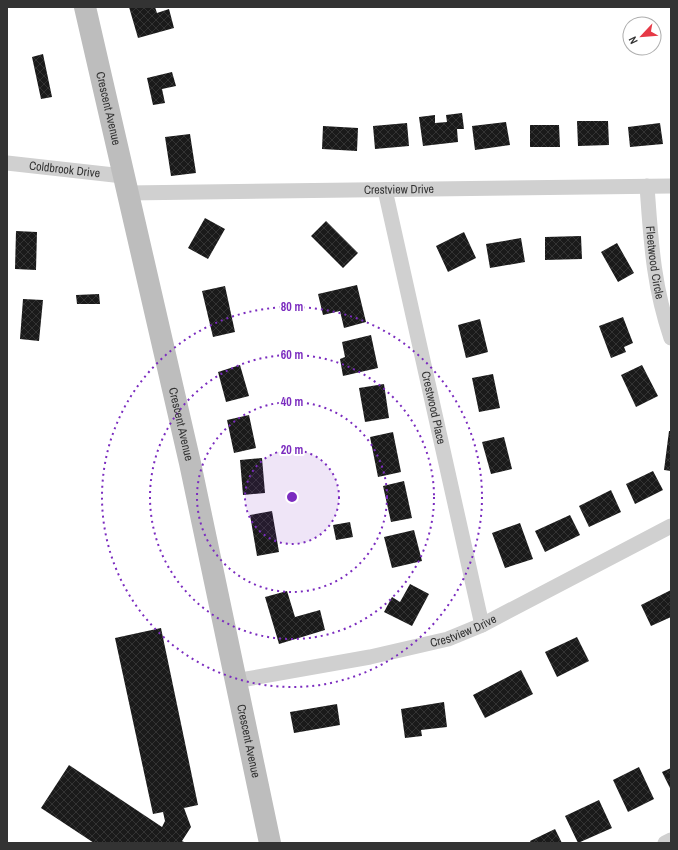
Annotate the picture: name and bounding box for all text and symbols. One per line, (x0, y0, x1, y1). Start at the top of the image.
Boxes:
north arrow (622, 16, 662, 56)
text: N (625, 34, 641, 46)
street label: Crescent Avenue (92, 70, 125, 147)
street label: Coldbrook Drive (28, 158, 101, 181)
street label: Crestview Drive (364, 181, 434, 198)
street label: Fleetwood Circle (642, 225, 668, 301)
text: 80 m (281, 299, 303, 315)
text: 60 m (281, 347, 303, 363)
street label: Crestwood Place (418, 370, 449, 446)
street label: Crescent Avenue (165, 386, 197, 462)
text: 40 m (281, 394, 303, 410)
text: 20 m (281, 442, 303, 458)
centre of rings (285, 490, 299, 504)
street label: Crestview Drive (428, 611, 499, 651)
street label: Crescent Avenue (233, 703, 264, 779)

